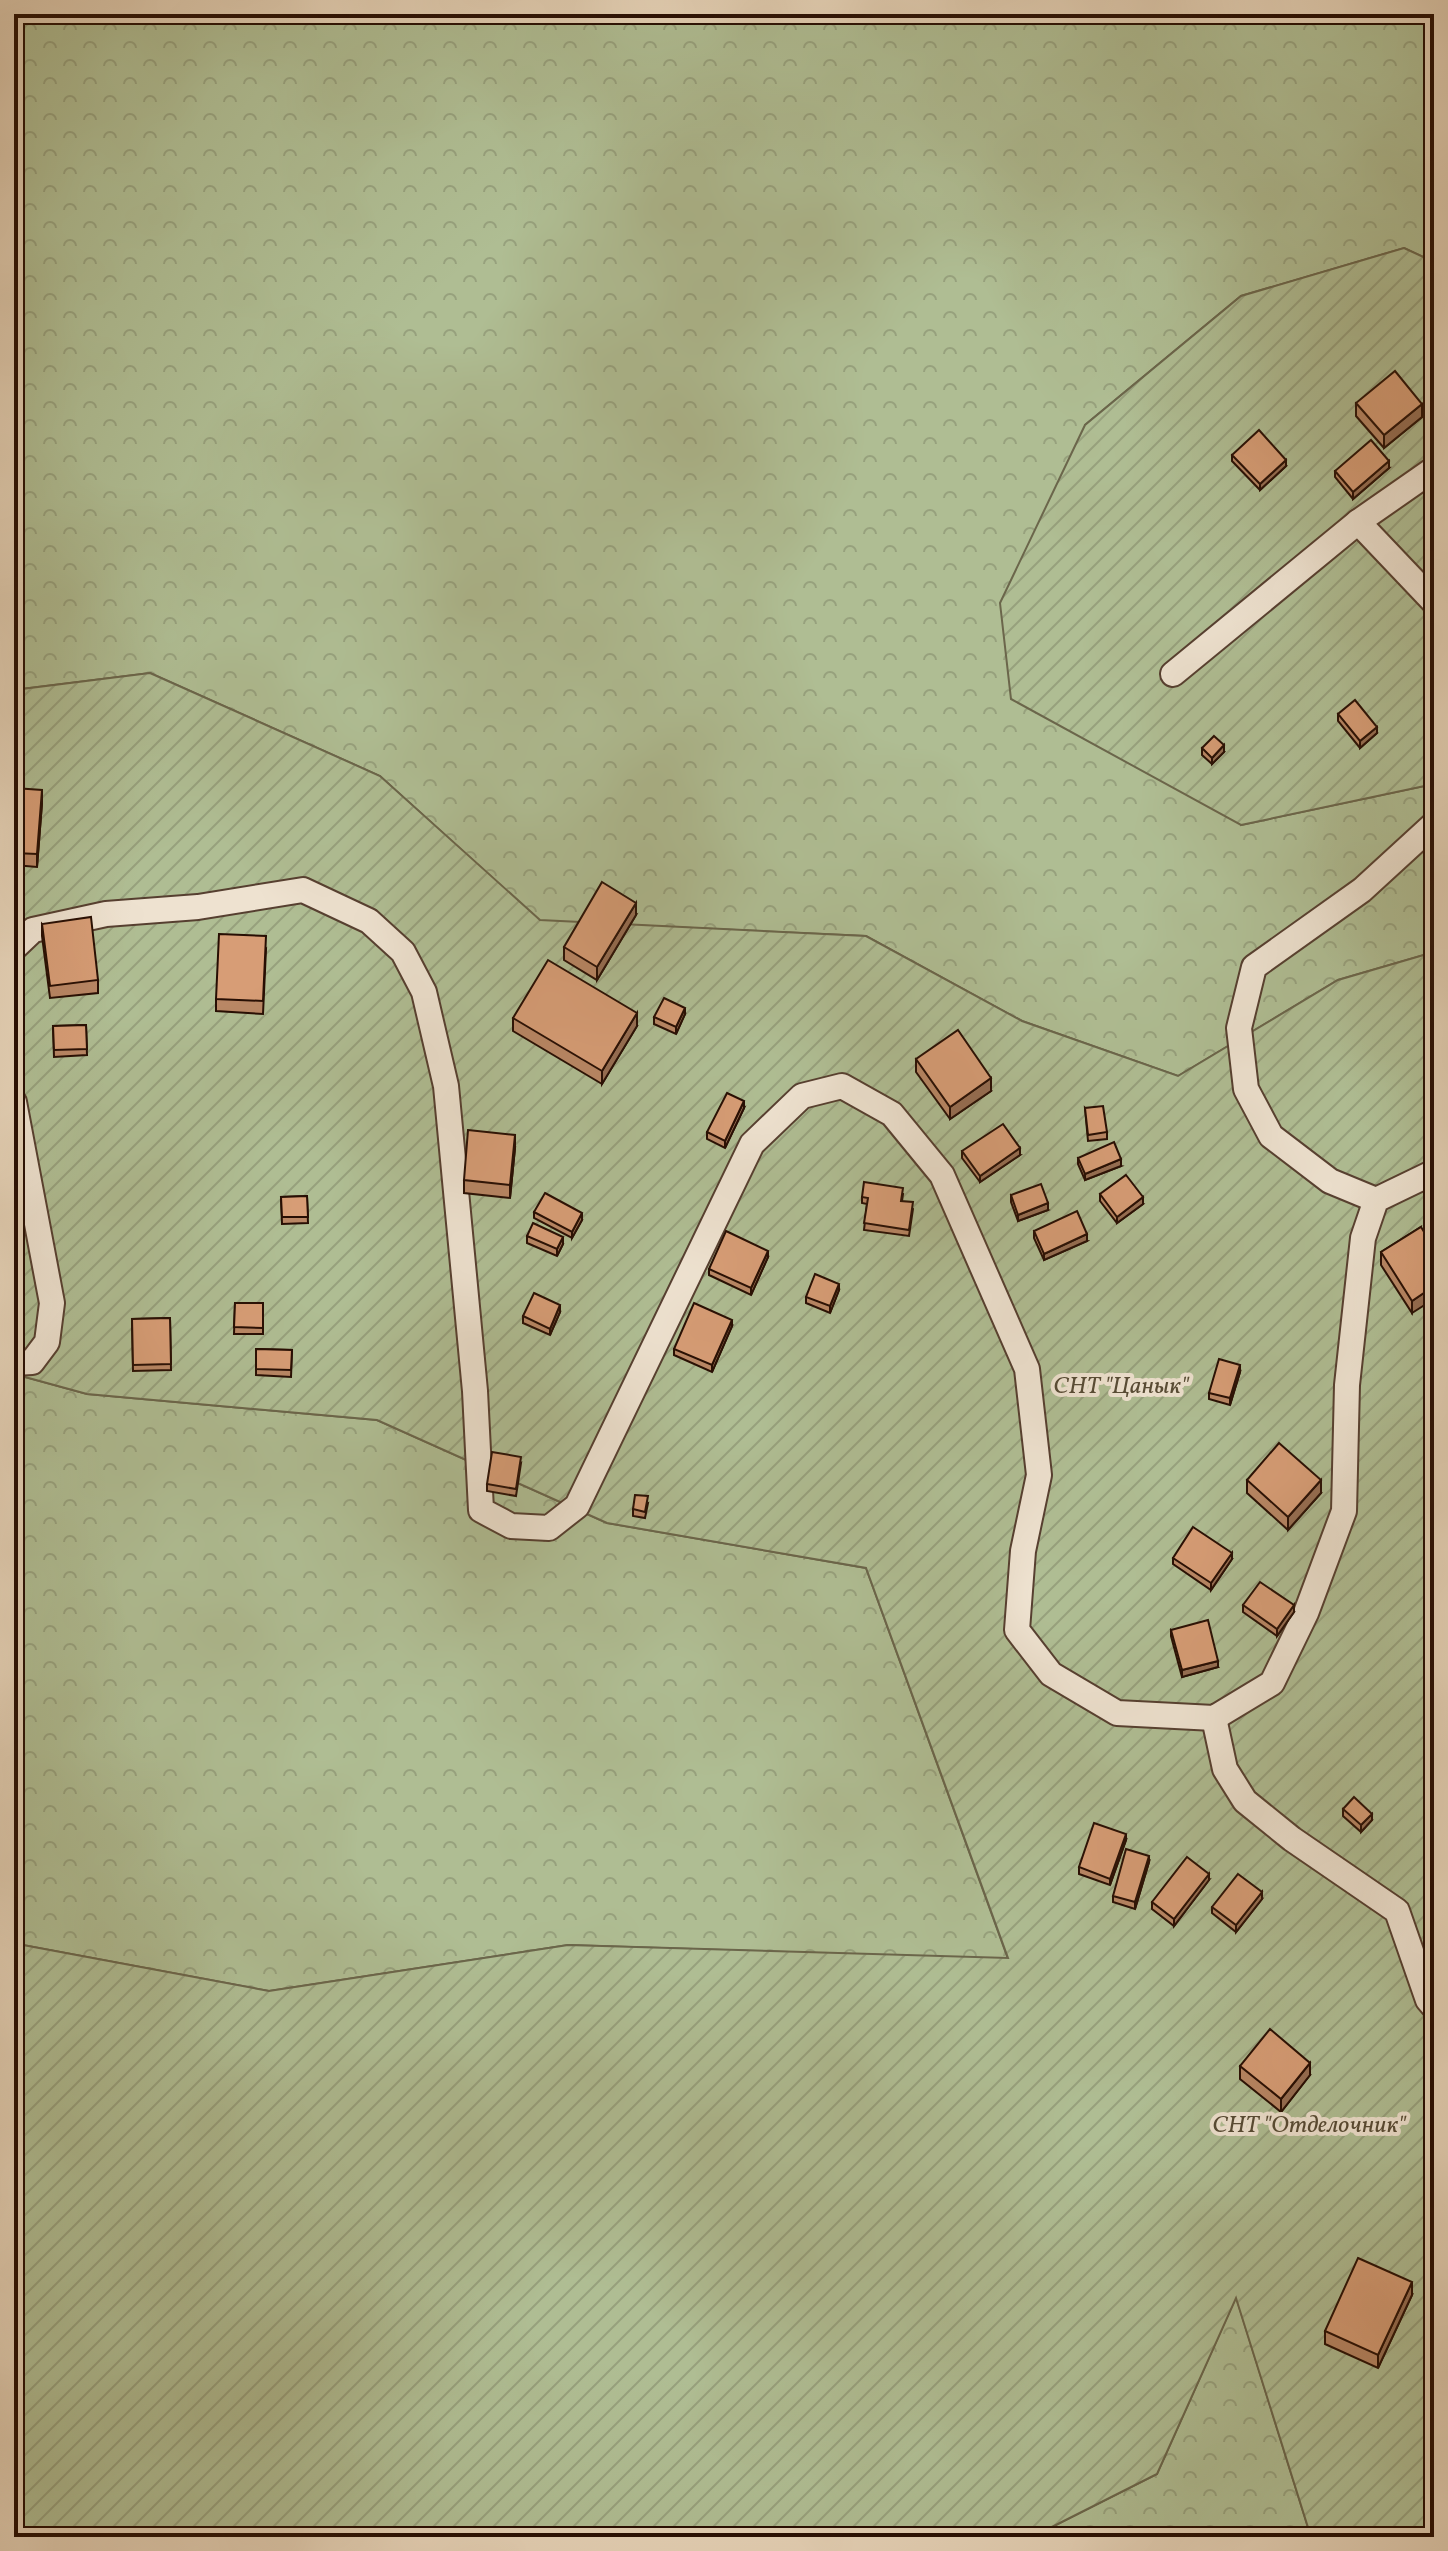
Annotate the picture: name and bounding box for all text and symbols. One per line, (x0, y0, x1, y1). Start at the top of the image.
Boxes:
park label: СНТ "Цанык" (1053, 1370, 1190, 1404)
park label: СНТ "Отделочник" (1212, 2109, 1407, 2143)

